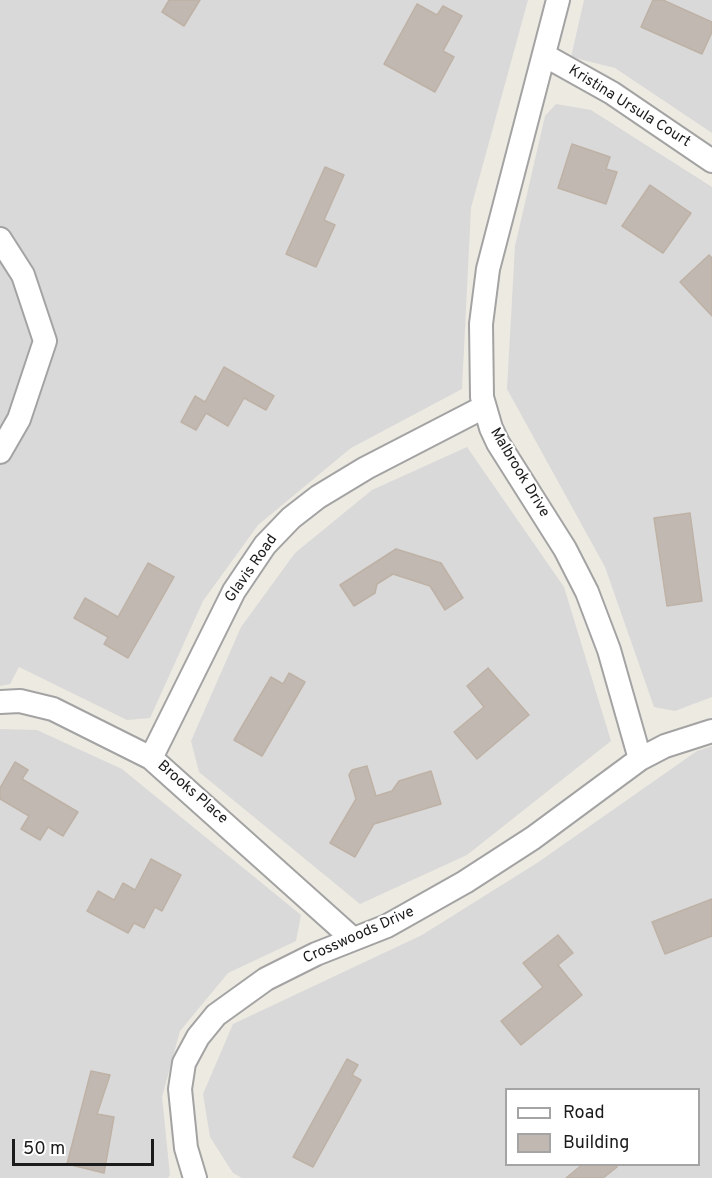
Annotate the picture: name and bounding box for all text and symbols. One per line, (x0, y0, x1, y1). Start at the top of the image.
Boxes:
street label: Kristina Ursula Court (565, 62, 693, 152)
street label: Malbrook Drive (485, 425, 553, 521)
street label: Glavis Road (222, 532, 282, 606)
street label: Brooks Place (153, 757, 231, 829)
street label: Crosswoods Drive (301, 903, 417, 969)
legend (505, 1088, 700, 1166)
text: Road (563, 1102, 605, 1125)
scale bar (15, 1127, 158, 1165)
text: Building (563, 1132, 629, 1155)
text: 50 m (23, 1138, 65, 1161)

